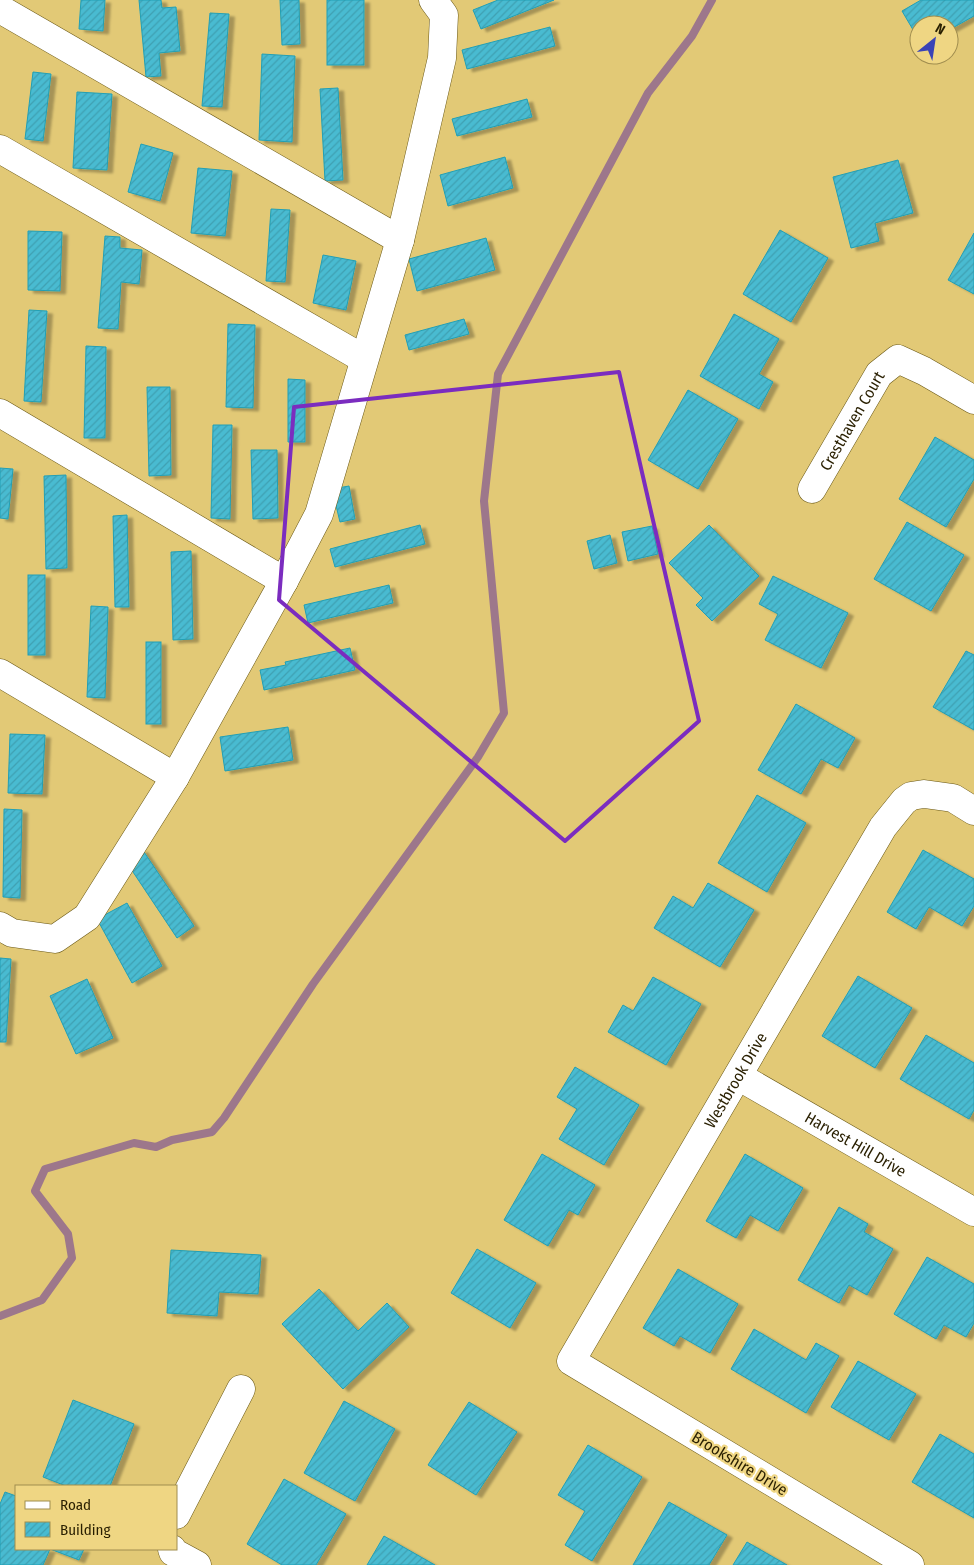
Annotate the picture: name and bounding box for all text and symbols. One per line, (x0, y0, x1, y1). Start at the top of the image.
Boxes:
north arrow (909, 15, 959, 65)
text: N (932, 20, 948, 39)
street label: Cresthaven Court (816, 367, 889, 474)
street label: Westbrook Drive (700, 1029, 771, 1132)
street label: Harvest Hill Drive (802, 1108, 910, 1181)
street label: Brookshire Drive (689, 1427, 791, 1499)
legend (15, 1485, 178, 1550)
text: Road (60, 1496, 91, 1514)
text: Building (60, 1521, 111, 1539)

